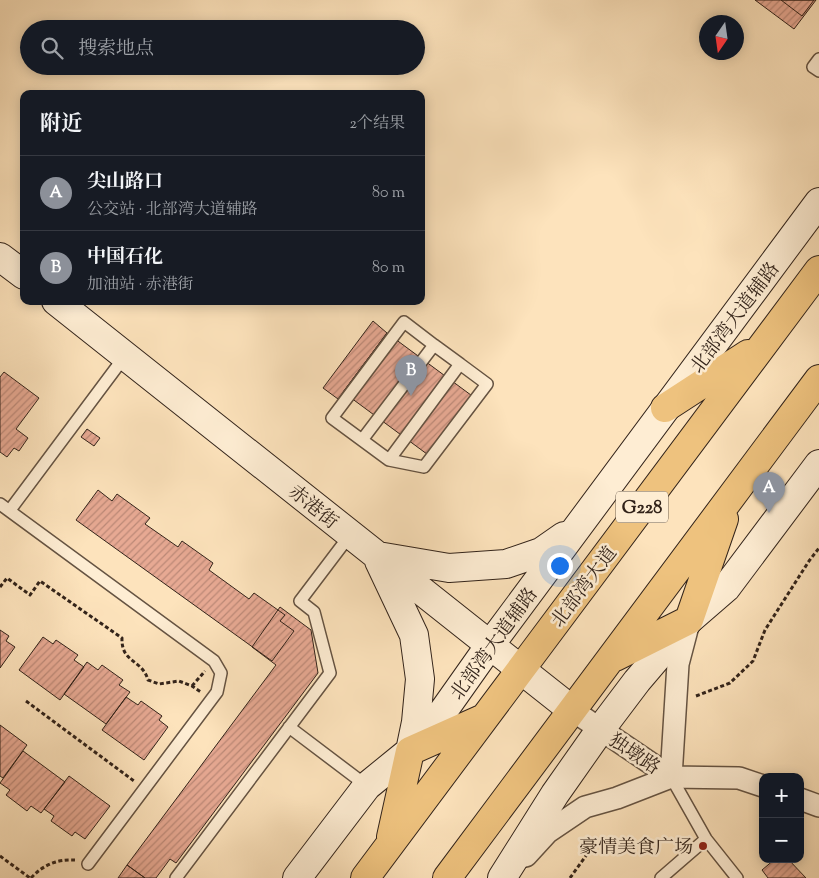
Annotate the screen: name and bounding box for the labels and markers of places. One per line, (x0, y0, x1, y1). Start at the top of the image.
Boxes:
pin: B (395, 355, 427, 396)
pin: A (753, 472, 785, 513)
place label: 豪情美食广场 (579, 835, 693, 862)
marker: 豪情美食广场 (697, 840, 709, 852)

